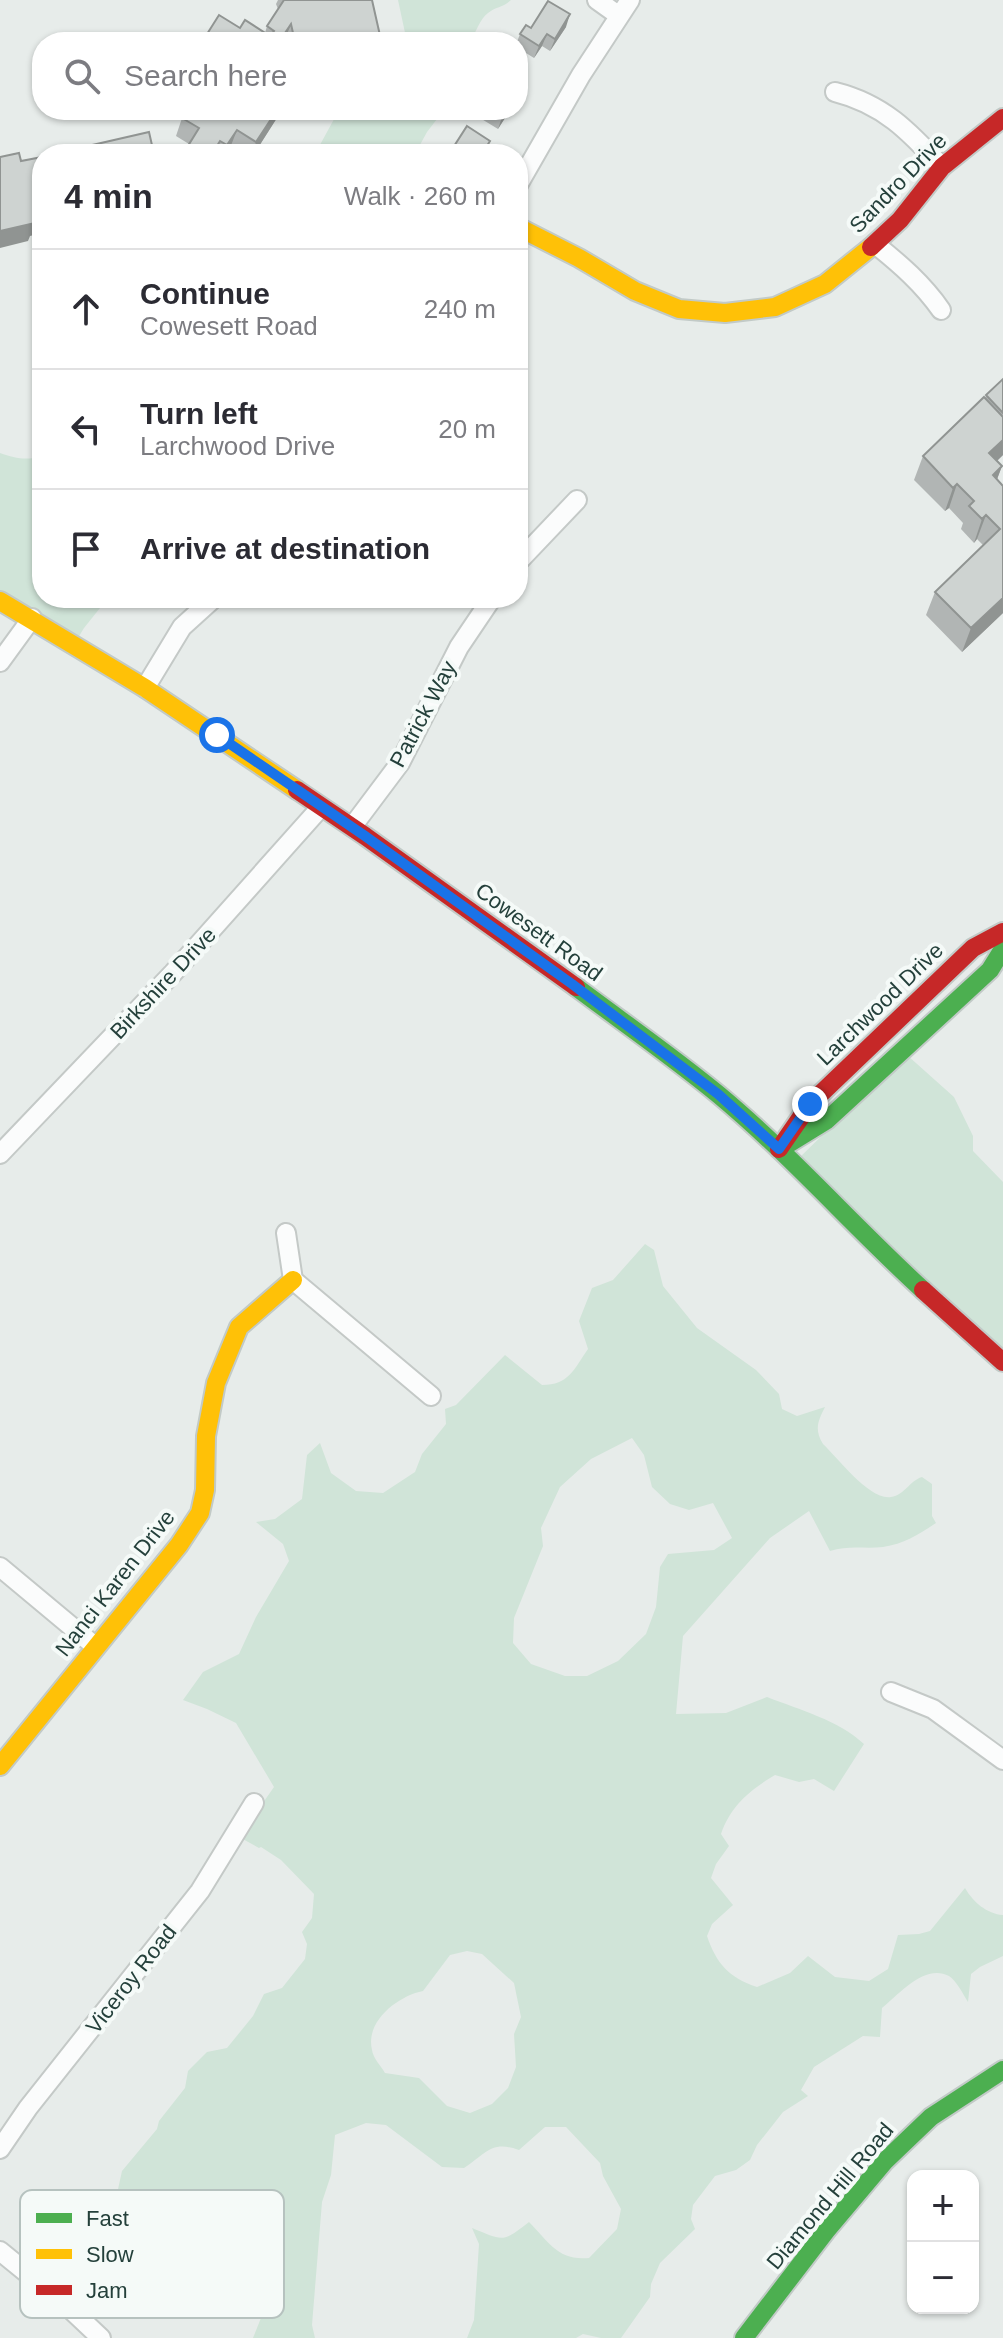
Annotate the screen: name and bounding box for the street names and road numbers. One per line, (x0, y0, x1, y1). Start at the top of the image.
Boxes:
street label: Sandro Drive (844, 128, 952, 238)
street label: Patrick Way (385, 657, 461, 771)
street label: Cowesett Road (471, 878, 607, 986)
street label: Birkshire Drive (105, 922, 221, 1044)
street label: Larchwood Drive (812, 938, 948, 1070)
street label: Nanci Karen Drive (50, 1505, 180, 1661)
street label: Viceroy Road (81, 1919, 181, 2039)
street label: Diamond Hill Road (761, 2118, 899, 2274)

